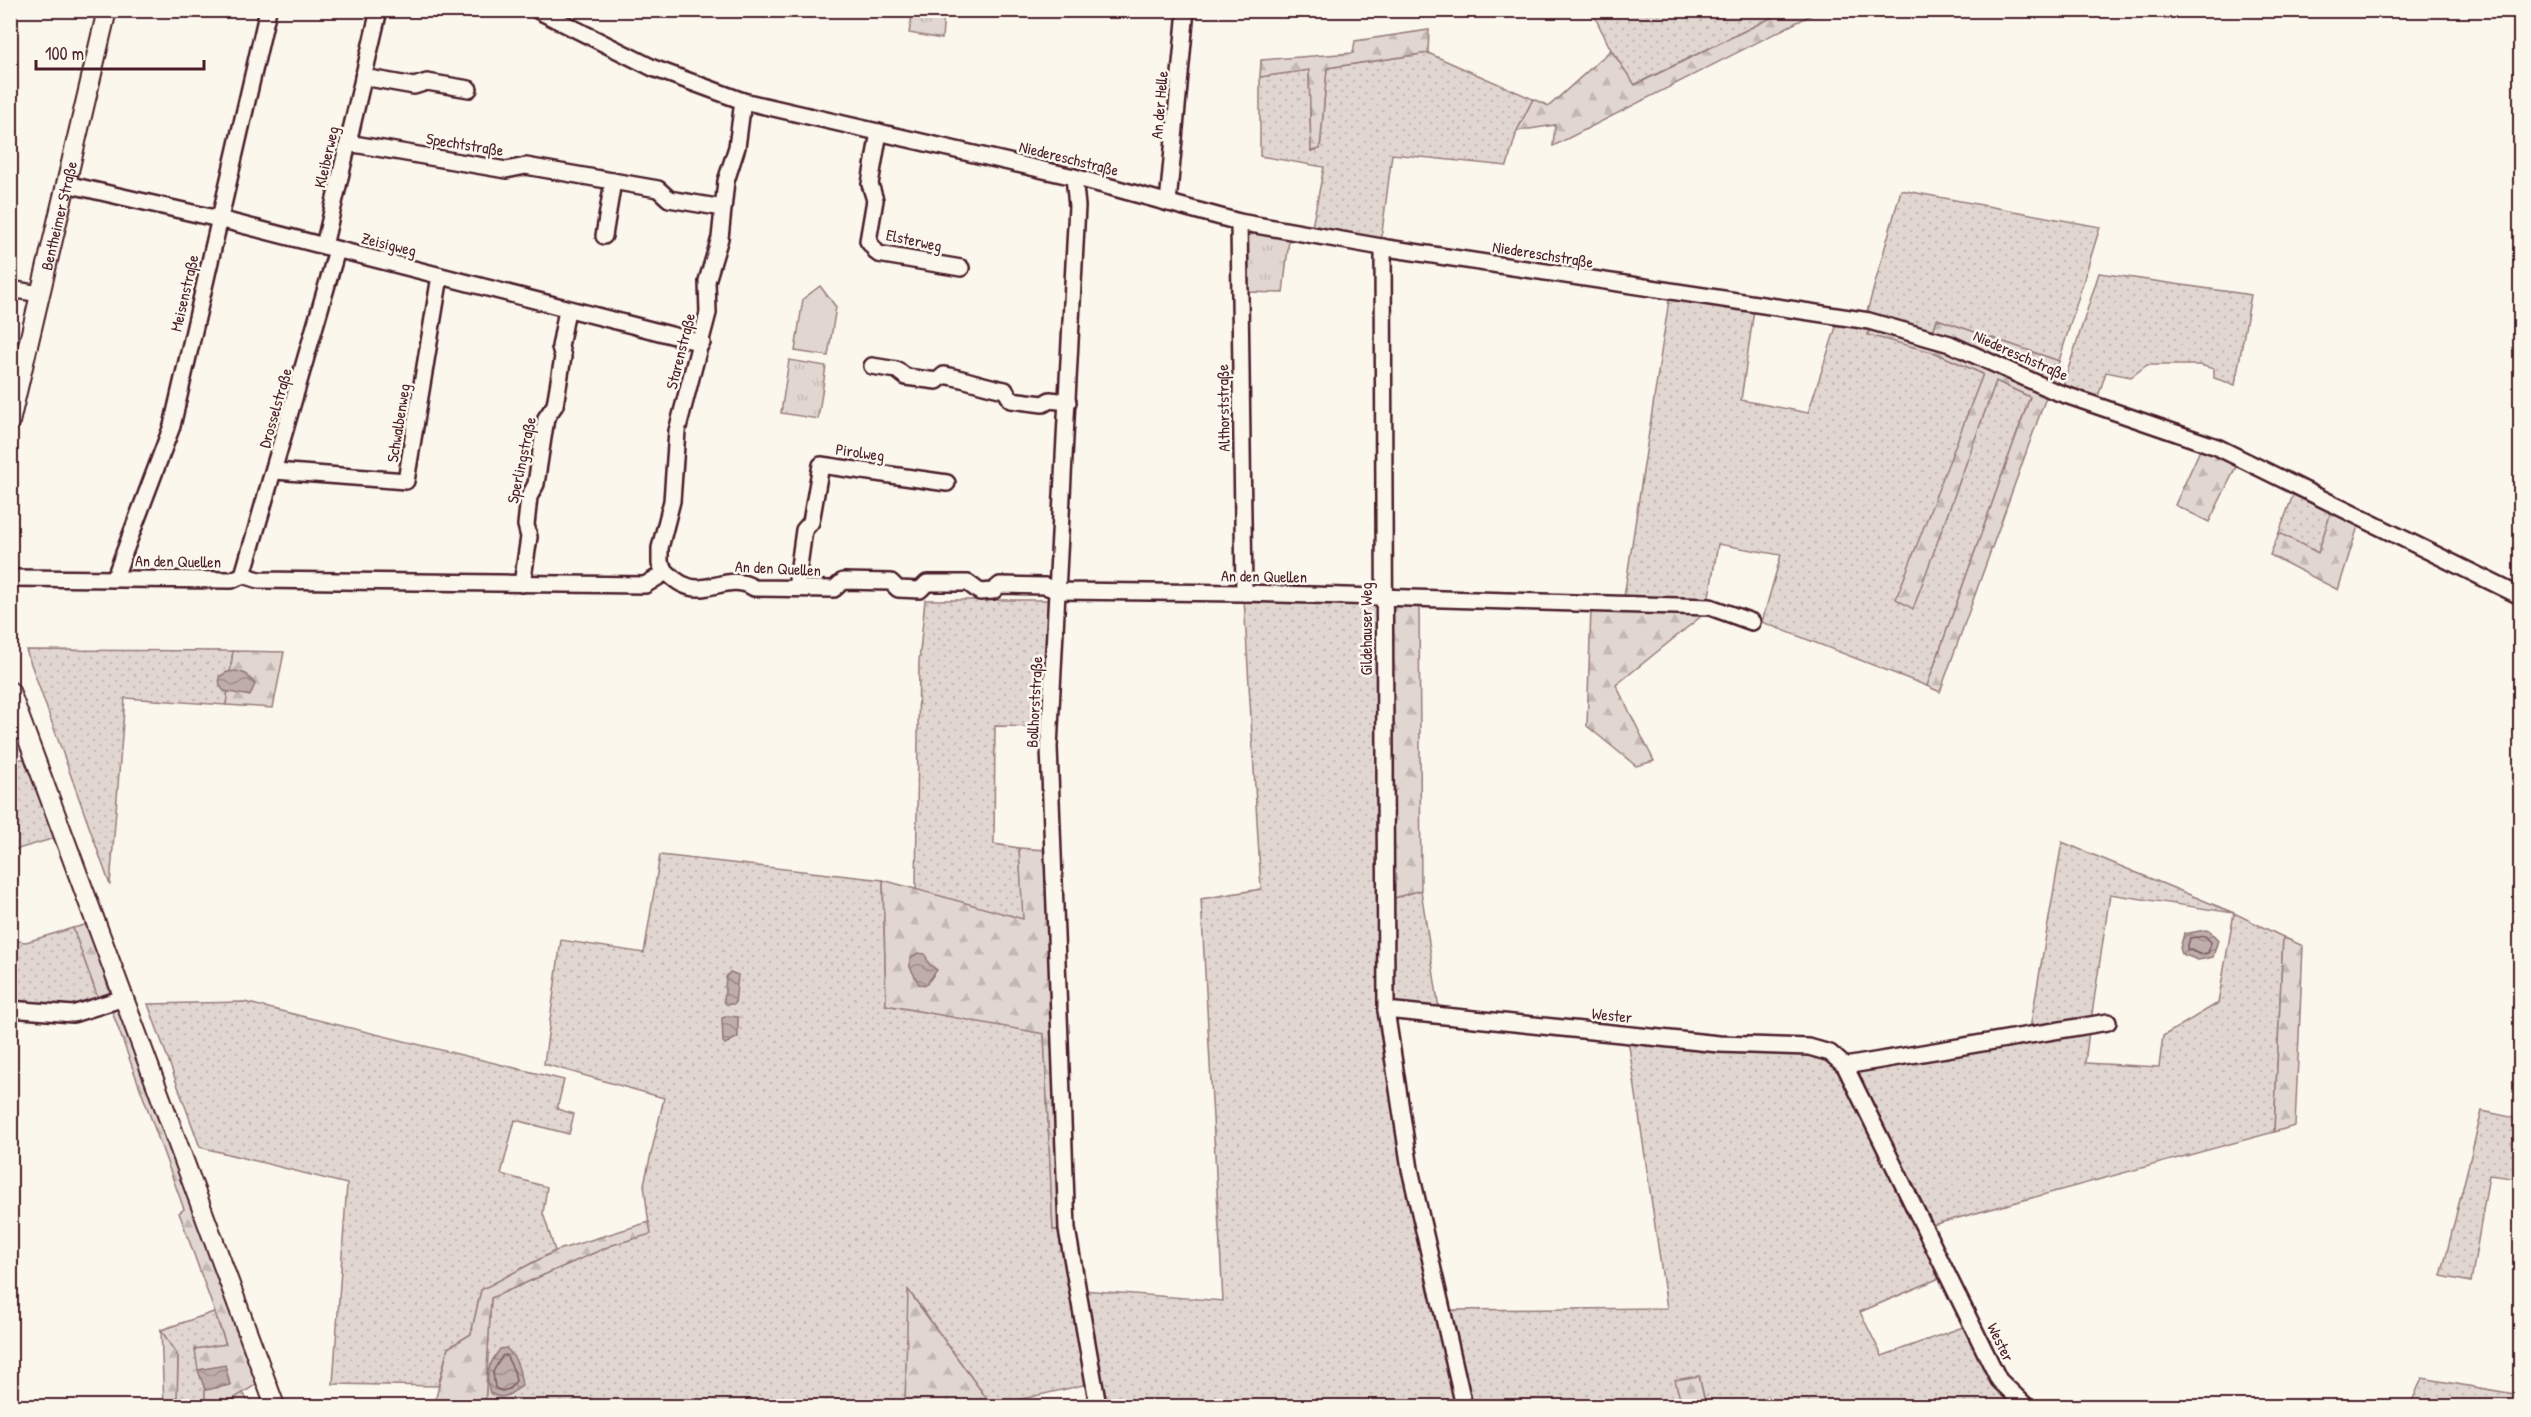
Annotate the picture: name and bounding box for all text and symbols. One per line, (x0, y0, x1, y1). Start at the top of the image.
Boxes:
scale bar (36, 33, 204, 71)
text: 100 m (45, 41, 84, 66)
street label: An der Helle (1145, 69, 1173, 140)
street label: Kleiberweg (308, 124, 344, 190)
street label: Spechtstraße (425, 127, 506, 161)
street label: Niedereschstraße (1017, 135, 1122, 181)
street label: Bentheimer Straße (35, 158, 82, 272)
street label: Elsterweg (884, 223, 944, 257)
street label: Zeisigweg (359, 227, 419, 261)
street label: Niedereschstraße (1491, 235, 1596, 273)
street label: Meisenstraße (164, 252, 204, 334)
street label: Starenstraße (660, 310, 700, 391)
street label: Niedereschstraße (1970, 324, 2072, 386)
street label: Althorststraße (1211, 363, 1235, 452)
street label: Drosselstraße (253, 365, 297, 450)
street label: Schwalbenweg (381, 382, 415, 464)
street label: Sperlingstraße (501, 414, 541, 505)
street label: Pirolweg (834, 438, 886, 466)
street label: An den Quellen (135, 549, 221, 573)
street label: An den Quellen (734, 555, 822, 581)
street label: An den Quellen (1221, 564, 1307, 588)
street label: Gildehauser Weg (1355, 582, 1377, 676)
street label: Bollhorststraße (1021, 655, 1047, 748)
street label: Wester (1591, 1002, 1633, 1028)
street label: Wester (1982, 1319, 2020, 1365)

